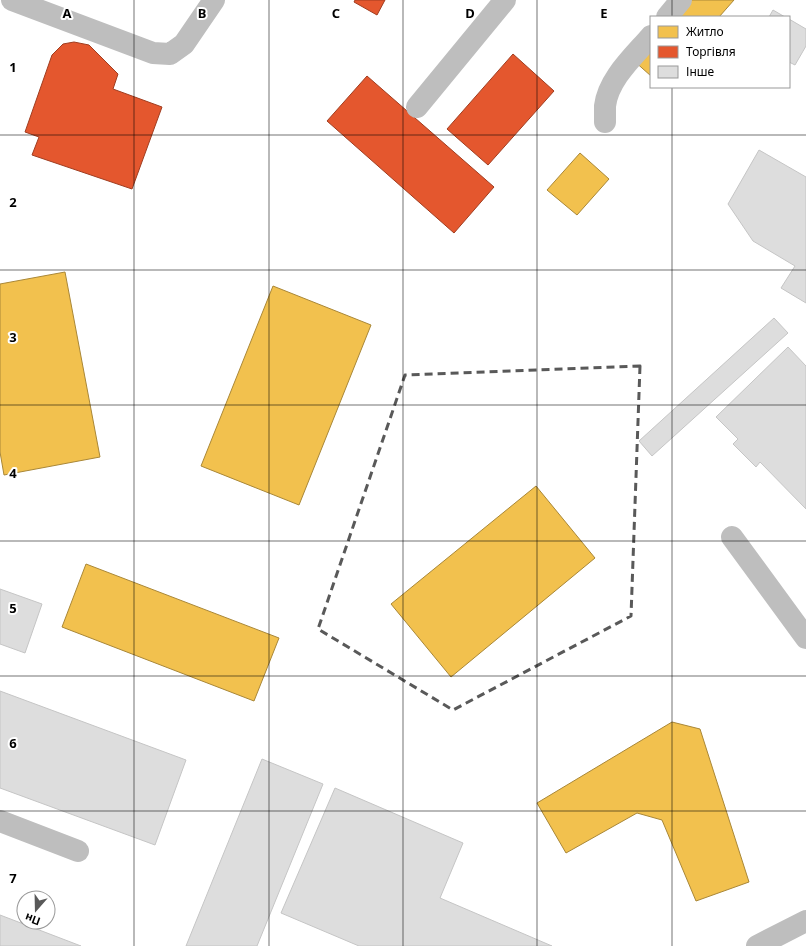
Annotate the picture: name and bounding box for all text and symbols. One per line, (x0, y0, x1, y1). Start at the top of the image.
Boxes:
text: A (63, 4, 72, 22)
text: B (198, 4, 206, 22)
text: C (332, 4, 340, 22)
text: D (465, 4, 475, 22)
text: E (600, 4, 608, 22)
legend (650, 16, 790, 88)
text: Житло (686, 23, 724, 40)
text: Торгівля (686, 43, 736, 60)
text: 1 (9, 58, 17, 76)
text: Інше (686, 63, 715, 80)
text: 2 (9, 193, 17, 211)
text: 3 (9, 328, 17, 346)
text: 4 (9, 464, 17, 482)
text: 5 (9, 599, 17, 617)
text: 6 (9, 734, 17, 752)
text: 7 (9, 869, 17, 887)
north arrow (16, 890, 56, 930)
text: Пн (23, 910, 42, 930)

